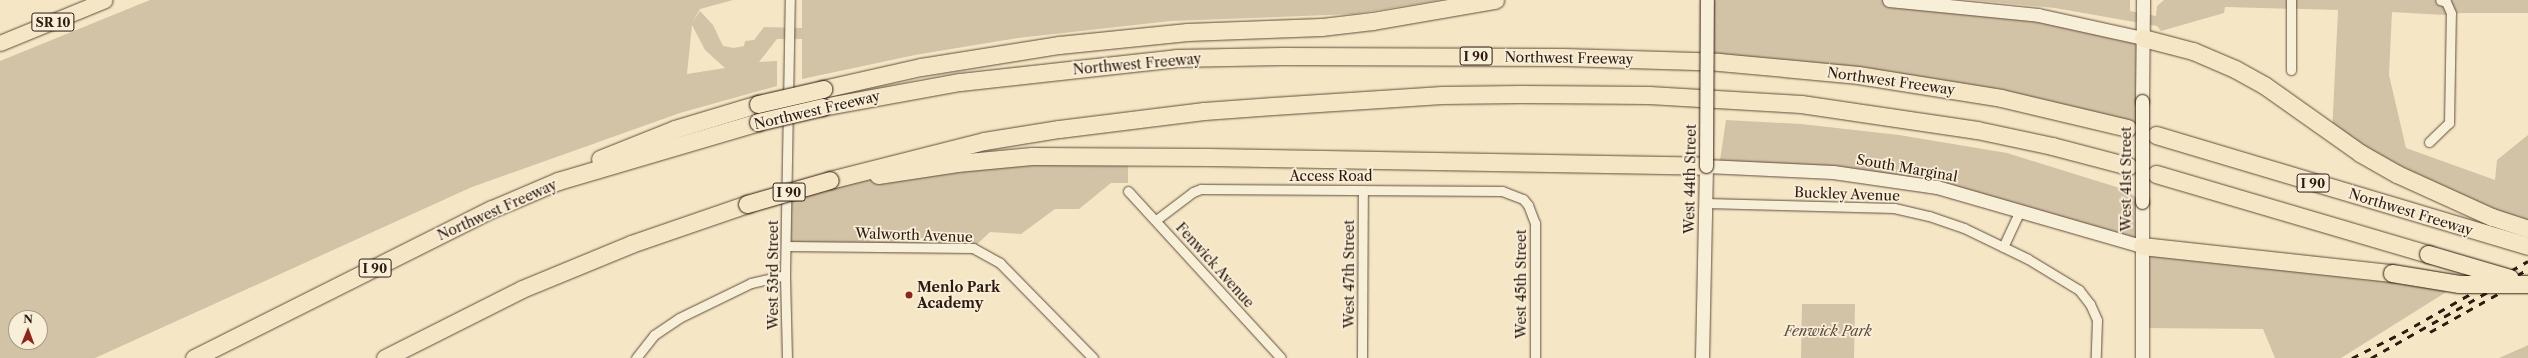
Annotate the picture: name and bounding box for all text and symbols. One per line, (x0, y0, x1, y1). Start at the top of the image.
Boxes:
road number: SR 10 (31, 11, 75, 33)
road number: I 90 (1459, 45, 1493, 67)
street label: Northwest Freeway (1504, 48, 1634, 68)
street label: Northwest Freeway (1072, 50, 1202, 78)
street label: Northwest Freeway (1826, 64, 1956, 98)
street label: Northwest Freeway (752, 87, 882, 133)
street label: West 44th Street (1681, 124, 1699, 234)
street label: West 41st Street (2118, 126, 2134, 232)
street label: South Marginal (1855, 151, 1959, 185)
street label: Access Road (1289, 168, 1373, 184)
road number: I 90 (2296, 172, 2330, 194)
street label: Northwest Freeway (435, 176, 559, 244)
road number: I 90 (772, 181, 806, 203)
street label: Buckley Avenue (1793, 184, 1901, 204)
street label: Northwest Freeway (2347, 185, 2475, 239)
street label: Fenwick Avenue (1172, 219, 1258, 311)
street label: West 53rd Street (765, 220, 781, 330)
street label: West 47th Street (1341, 220, 1357, 328)
street label: Walworth Avenue (855, 225, 973, 245)
street label: West 45th Street (1513, 229, 1529, 339)
road number: I 90 (358, 257, 392, 279)
place label: Menlo Park Academy (917, 279, 1000, 312)
marker: Menlo Park Academy (904, 290, 914, 300)
north arrow (8, 310, 48, 350)
text: N (23, 312, 33, 326)
park label: Fenwick Park (1784, 323, 1872, 339)

